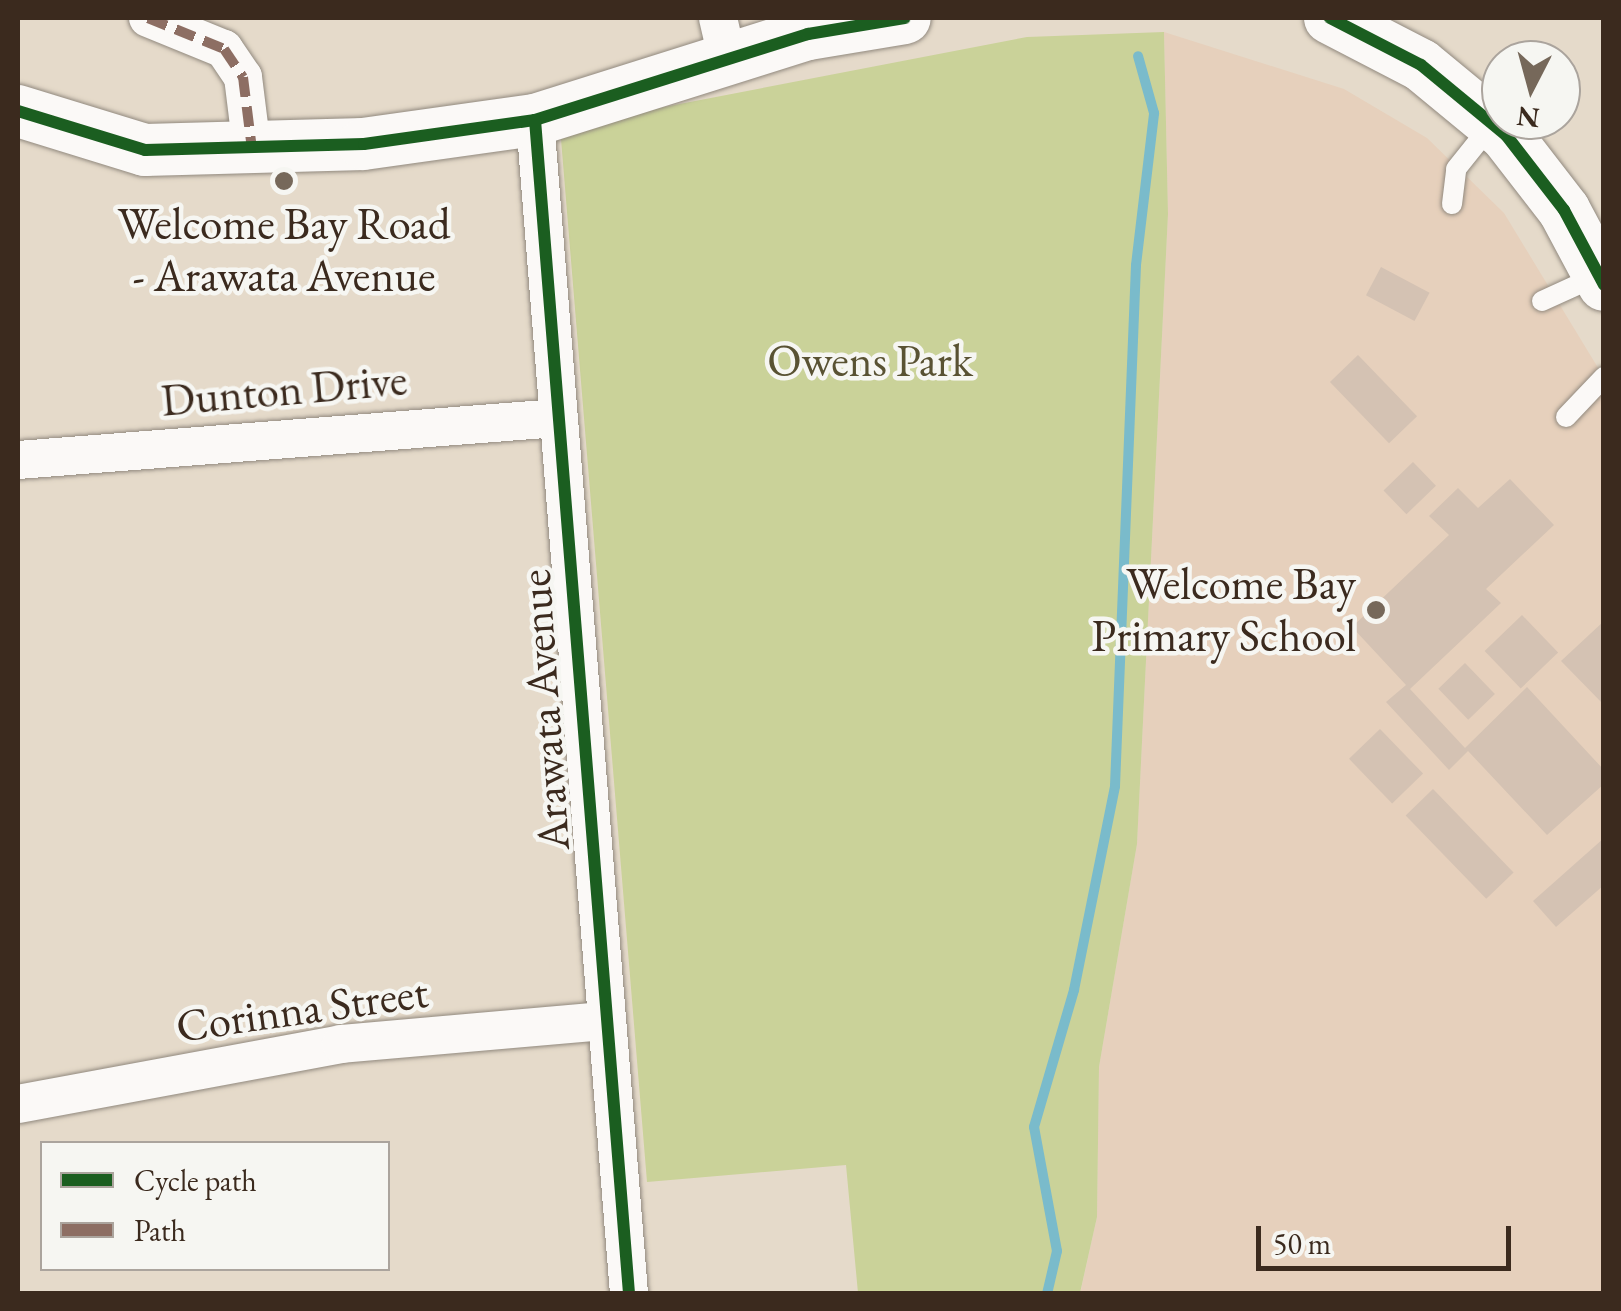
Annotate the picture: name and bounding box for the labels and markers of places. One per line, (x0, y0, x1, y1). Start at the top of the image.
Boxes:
marker: Welcome Bay Road - Arawata Avenue (273, 170, 295, 192)
place label: Welcome Bay Road - Arawata Avenue (117, 197, 451, 303)
place label: Welcome Bay Primary School (1091, 557, 1356, 663)
marker: Welcome Bay Primary School (1365, 599, 1387, 621)

